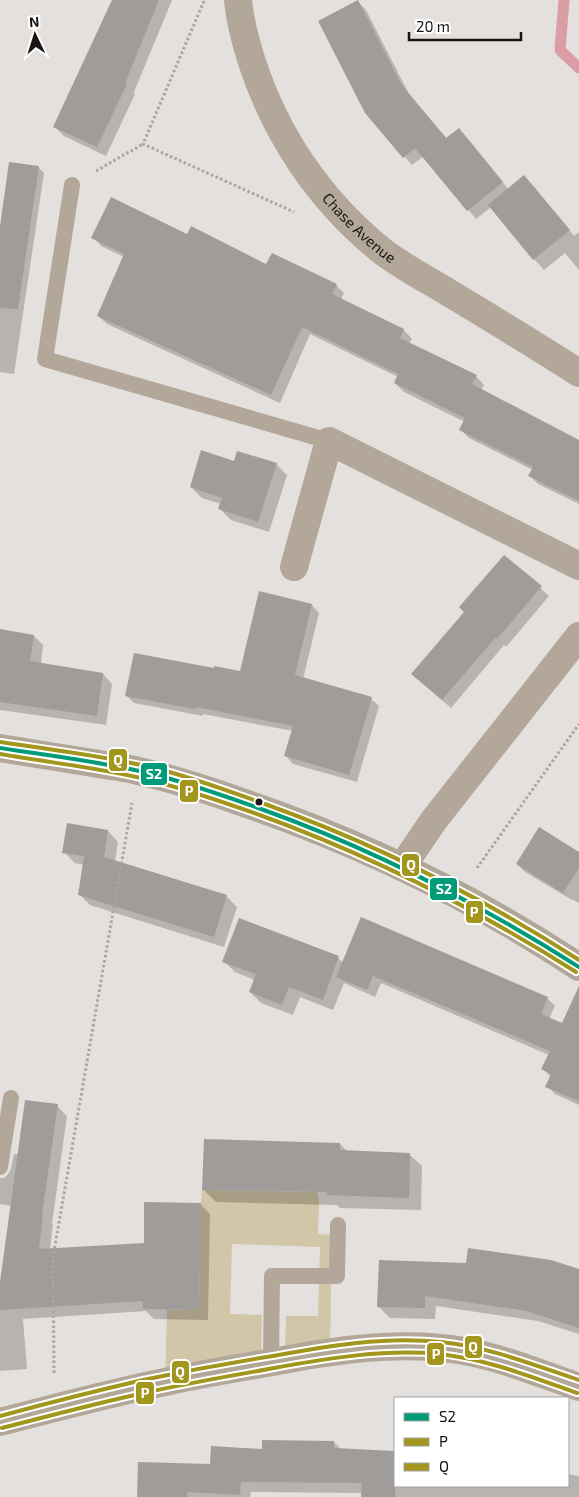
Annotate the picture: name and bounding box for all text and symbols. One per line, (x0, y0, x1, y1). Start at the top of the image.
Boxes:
north arrow (10, 10, 60, 60)
scale bar (409, 10, 522, 42)
text: N (28, 13, 40, 30)
text: 20 m (416, 17, 450, 35)
street label: Chase Avenue (319, 189, 400, 266)
line badge: Q (108, 748, 128, 772)
text: Q (113, 751, 123, 769)
line badge: S2 (140, 762, 168, 786)
text: S2 (146, 765, 162, 782)
line badge: P (179, 779, 199, 803)
text: P (185, 782, 194, 799)
unlabelled marker (254, 797, 264, 807)
line badge: Q (401, 853, 420, 877)
text: Q (406, 856, 416, 874)
line badge: S2 (429, 877, 458, 901)
text: S2 (436, 880, 452, 897)
line badge: P (465, 900, 484, 924)
text: P (470, 903, 479, 920)
line badge: Q (464, 1335, 483, 1359)
text: Q (468, 1338, 478, 1356)
line badge: P (426, 1342, 445, 1366)
text: P (432, 1345, 441, 1362)
line badge: Q (171, 1360, 190, 1384)
text: Q (175, 1363, 185, 1381)
line badge: P (135, 1381, 155, 1405)
text: P (141, 1384, 150, 1401)
legend (394, 1397, 569, 1487)
text: S2 (439, 1407, 456, 1425)
text: P (439, 1432, 448, 1450)
text: Q (439, 1457, 449, 1476)

